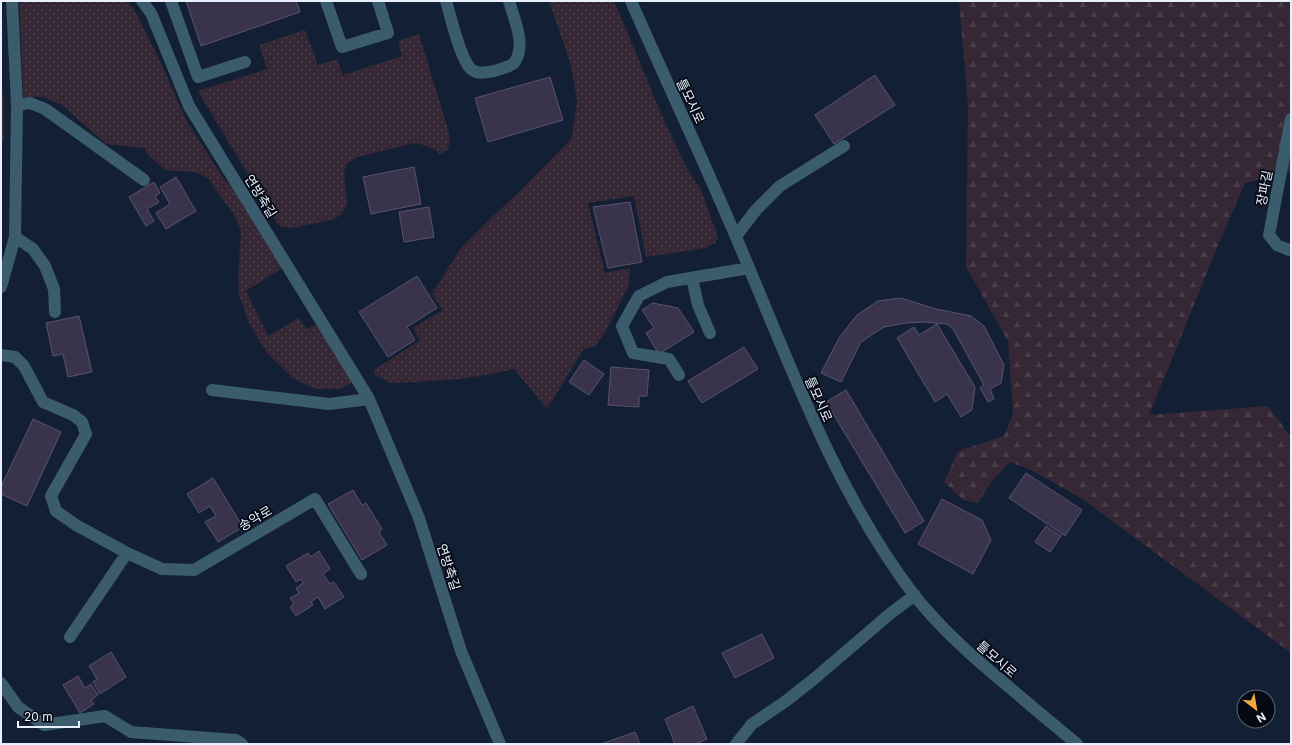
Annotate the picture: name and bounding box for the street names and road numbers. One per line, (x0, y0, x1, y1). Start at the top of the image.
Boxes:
street label: 틀모시로 (674, 76, 708, 126)
street label: 장파길 (1253, 169, 1275, 207)
street label: 연방축길 (242, 171, 280, 221)
street label: 틀모시로 (802, 374, 836, 424)
street label: 송악로 (235, 502, 275, 534)
street label: 연방축길 (434, 542, 464, 592)
street label: 틀모시로 (974, 637, 1020, 681)

